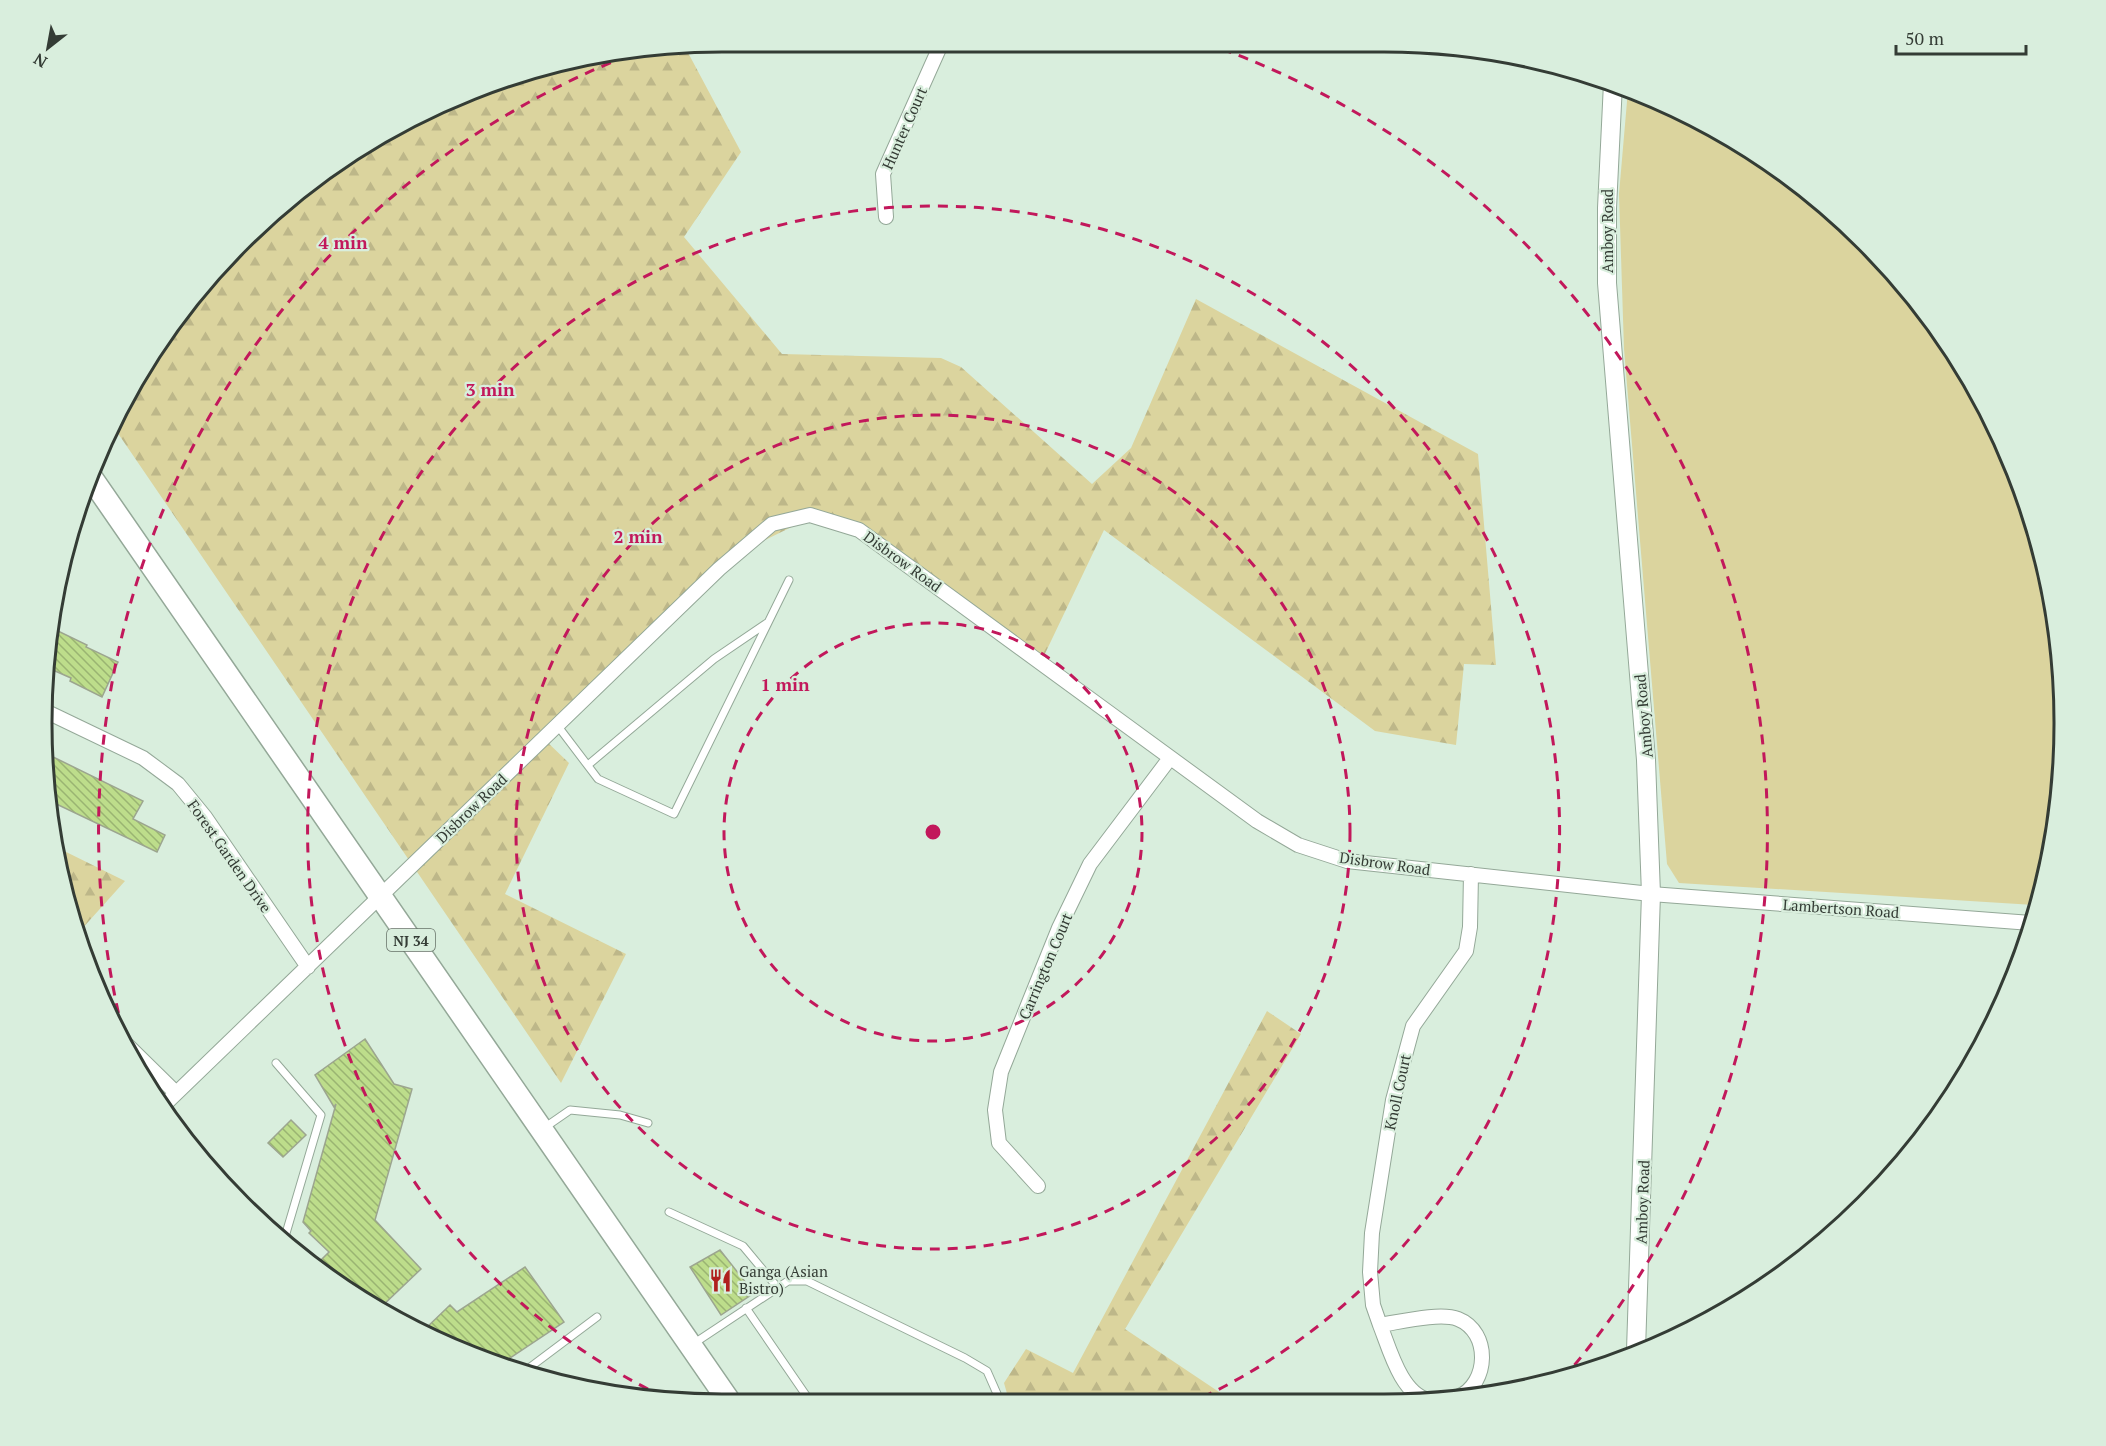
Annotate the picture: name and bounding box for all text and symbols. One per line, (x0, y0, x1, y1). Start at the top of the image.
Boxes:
north arrow (18, 18, 78, 78)
scale bar (1896, 18, 2026, 56)
text: 50 m (1905, 26, 1945, 50)
text: N (29, 48, 51, 73)
street label: Hunter Court (877, 83, 931, 172)
street label: Amboy Road (1597, 189, 1617, 273)
text: 4 min (318, 230, 368, 254)
text: 3 min (465, 377, 515, 401)
text: 2 min (613, 524, 663, 548)
street label: Disbrow Road (860, 526, 946, 596)
text: 1 min (760, 672, 810, 696)
street label: Amboy Road (1629, 673, 1657, 759)
street label: Disbrow Road (431, 769, 511, 847)
street label: Forest Garden Drive (184, 796, 276, 916)
centre of rings (923, 822, 943, 842)
street label: Disbrow Road (1338, 847, 1432, 879)
street label: Lambertson Road (1782, 894, 1900, 922)
street label: Carrington Court (1014, 909, 1077, 1022)
road number: NJ 34 (387, 929, 435, 951)
street label: Knoll Court (1379, 1052, 1415, 1132)
street label: Amboy Road (1631, 1160, 1653, 1244)
place label: Ganga (Asian Bistro) (739, 1261, 828, 1298)
restaurant icon: Ganga (Asian Bistro) (708, 1267, 734, 1293)

